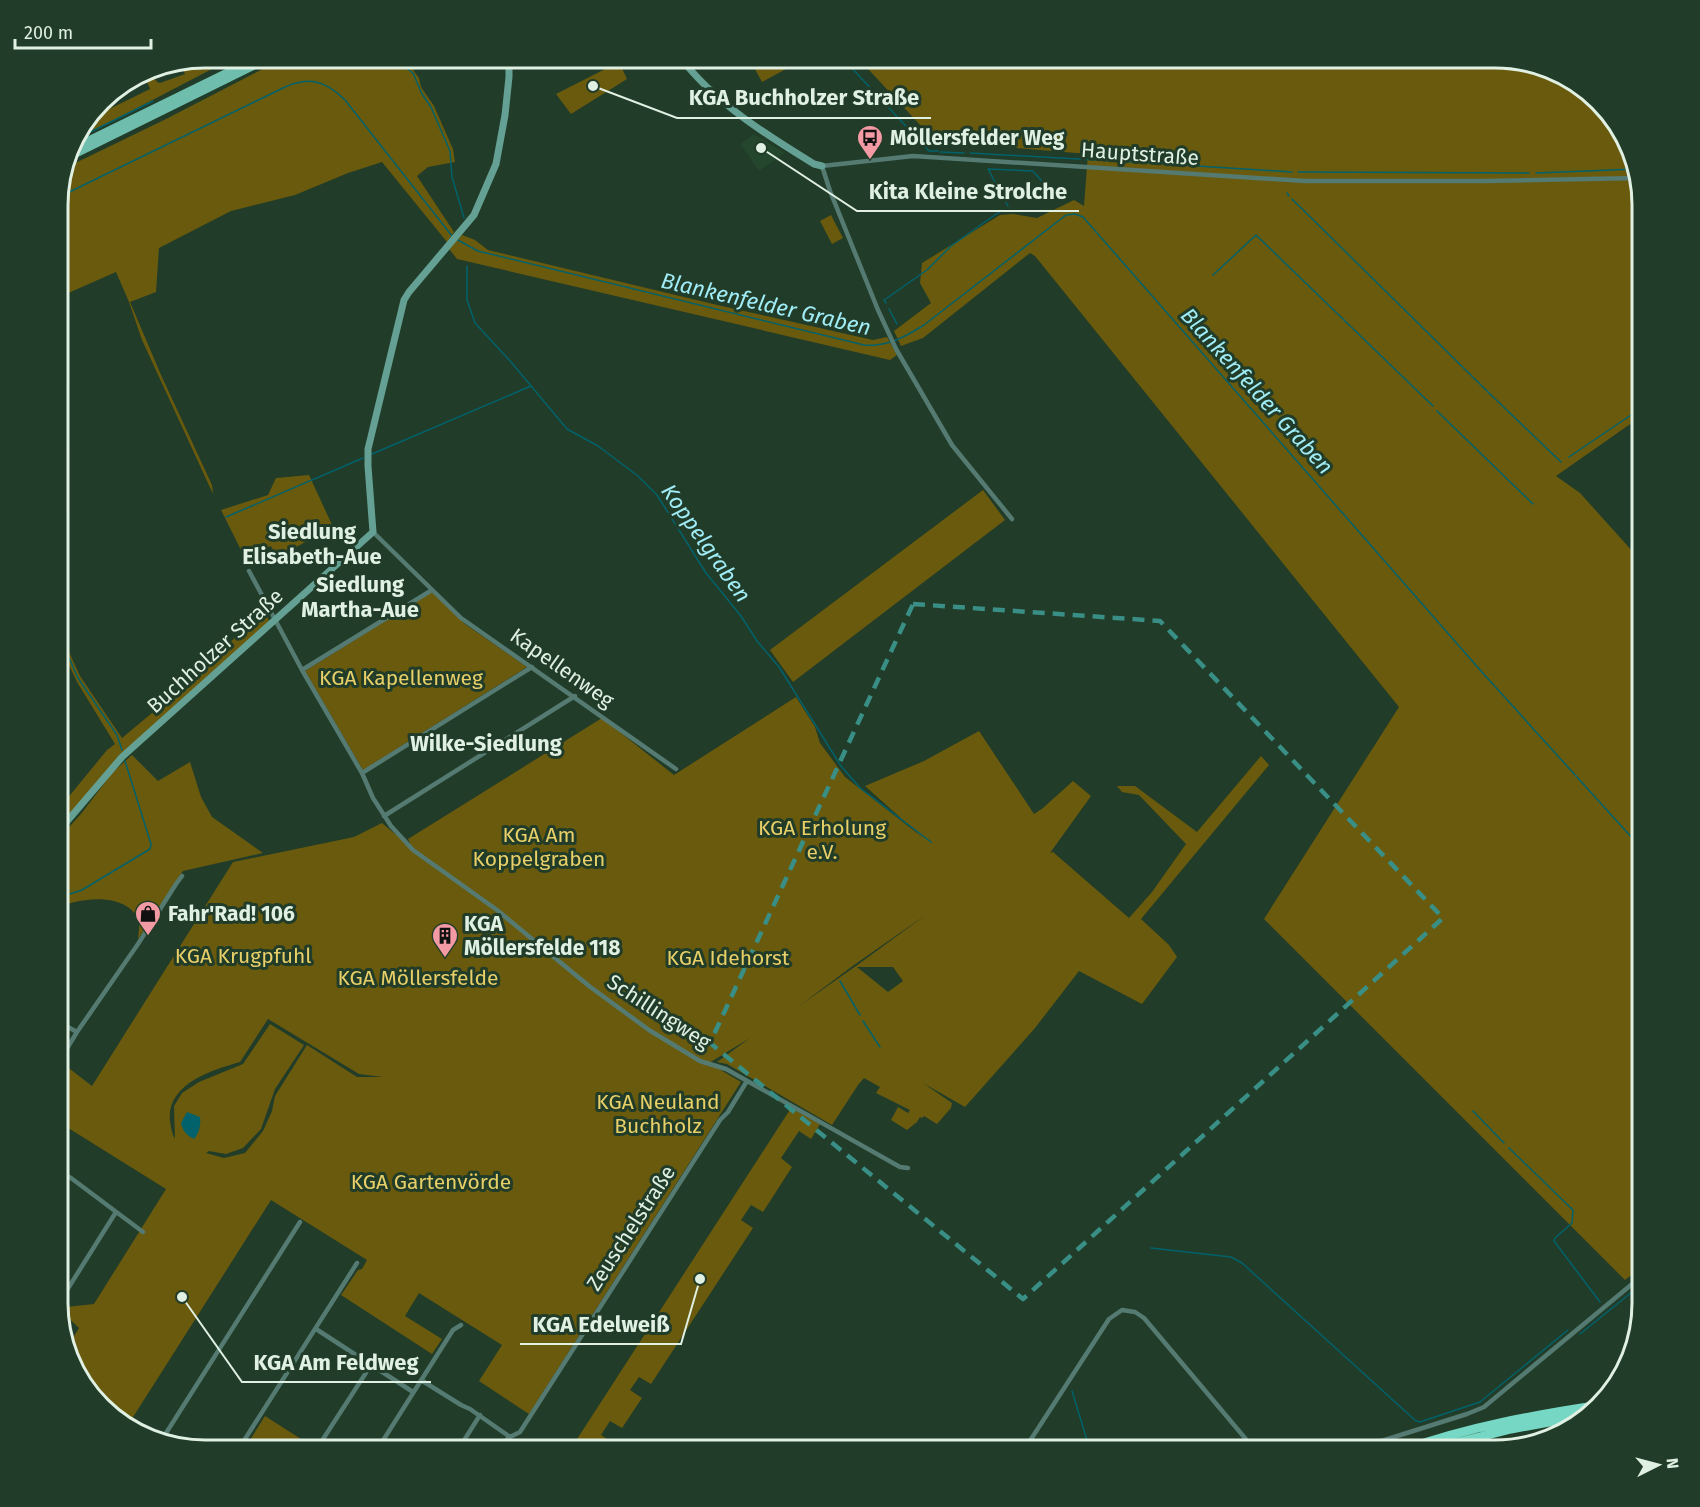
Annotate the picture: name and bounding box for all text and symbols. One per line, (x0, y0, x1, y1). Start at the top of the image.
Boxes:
scale bar (15, 12, 152, 50)
text: 200 m (24, 22, 73, 44)
callout: KGA Buchholzer Straße (677, 78, 931, 118)
text: KGA Buchholzer Straße (689, 84, 919, 111)
bus stop icon: Möllersfelder Weg (855, 123, 885, 161)
place label: Möllersfelder Weg (890, 125, 1065, 151)
street label: Hauptstraße (1080, 137, 1200, 171)
callout: Kita Kleine Strolche (857, 171, 1079, 211)
text: Kita Kleine Strolche (869, 178, 1067, 205)
water label: Blankenfelder Graben (658, 267, 874, 341)
water label: Blankenfelder Graben (1175, 302, 1339, 480)
water label: Koppelgraben (655, 479, 757, 607)
district label: Siedlung Elisabeth-Aue (242, 518, 382, 570)
district label: Siedlung Martha-Aue (301, 571, 419, 623)
street label: Buchholzer Straße (142, 583, 288, 719)
street label: Kapellenweg (505, 623, 619, 713)
park label: KGA Kapellenweg (319, 665, 483, 691)
district label: Wilke-Siedlung (410, 730, 563, 757)
park label: KGA Erholung e.V. (758, 815, 886, 865)
park label: KGA Am Koppelgraben (473, 822, 605, 872)
shop icon: Fahr'Rad! 106 (133, 899, 163, 937)
place label: Fahr'Rad! 106 (168, 901, 295, 927)
place label: KGA Möllersfelde 118 (464, 911, 621, 961)
building icon: KGA Möllersfelde 118 (430, 921, 460, 959)
park label: KGA Krugpfuhl (175, 943, 311, 969)
park label: KGA Idehorst (667, 945, 790, 971)
park label: KGA Möllersfelde (337, 965, 499, 991)
street label: Schillingweg (602, 969, 716, 1055)
park label: KGA Neuland Buchholz (596, 1089, 720, 1139)
street label: Zeuschelstraße (581, 1161, 681, 1295)
park label: KGA Gartenvörde (351, 1169, 511, 1195)
callout: KGA Edelweiß (520, 1304, 681, 1344)
text: KGA Edelweiß (532, 1311, 670, 1338)
callout: KGA Am Feldweg (242, 1342, 431, 1382)
text: KGA Am Feldweg (253, 1349, 419, 1376)
north arrow (1628, 1435, 1688, 1495)
text: N (1662, 1457, 1682, 1470)

